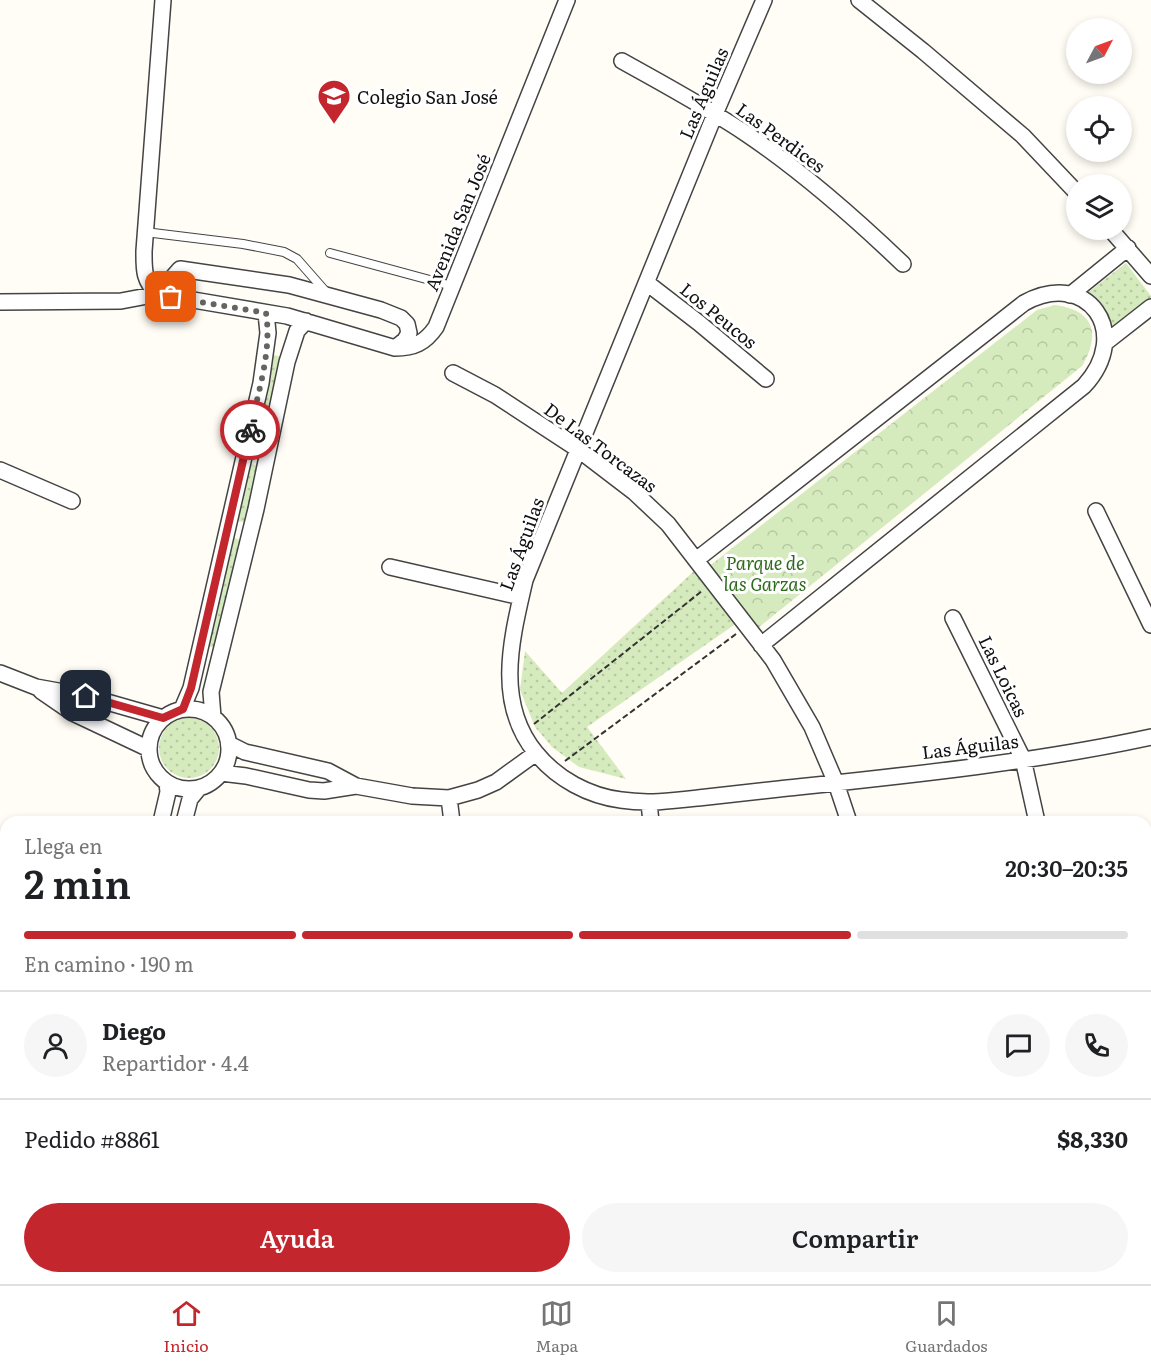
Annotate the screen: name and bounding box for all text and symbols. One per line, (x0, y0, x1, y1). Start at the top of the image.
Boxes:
north arrow (1066, 18, 1132, 84)
map controls (1066, 18, 1132, 240)
street label: Las Águilas (672, 43, 734, 143)
school or university icon: Colegio San José (316, 78, 352, 125)
place label: Colegio San José (357, 83, 498, 110)
street label: Las Perdices (731, 95, 831, 179)
button: locate (1066, 96, 1132, 162)
street label: Avenida San José (417, 149, 497, 295)
button: layers (1066, 174, 1132, 240)
pin (145, 271, 196, 322)
street label: Los Peucos (675, 275, 763, 355)
icon: bag (154, 280, 187, 313)
street label: De Las Torcazas (539, 396, 663, 498)
courier (220, 400, 280, 460)
icon: bike (234, 414, 267, 447)
street label: Las Águilas (492, 494, 550, 594)
park label: Parque de las Garzas (724, 549, 806, 597)
street label: Las Loicas (973, 631, 1035, 721)
pin (60, 670, 111, 721)
icon: home (69, 679, 102, 712)
street label: Las Águilas (920, 727, 1020, 765)
text: Llega en (24, 830, 102, 860)
text: 20:30–20:35 (1005, 851, 1128, 884)
text: 2 min (24, 853, 131, 911)
text: En camino · 190 m (24, 948, 194, 978)
button: person (24, 1014, 87, 1077)
text: Diego (102, 1014, 166, 1047)
button: chat (987, 1014, 1050, 1077)
button: phone (1065, 1014, 1128, 1077)
text: Repartidor · 4.4 (102, 1047, 249, 1077)
text: Pedido #8861 (24, 1122, 160, 1155)
text: $8,330 (1057, 1122, 1128, 1155)
button: Ayuda (24, 1203, 570, 1272)
button: Compartir (582, 1203, 1128, 1272)
tab: Inicio (163, 1297, 209, 1357)
tab: Mapa (536, 1297, 578, 1357)
tab: Guardados (905, 1297, 988, 1357)

